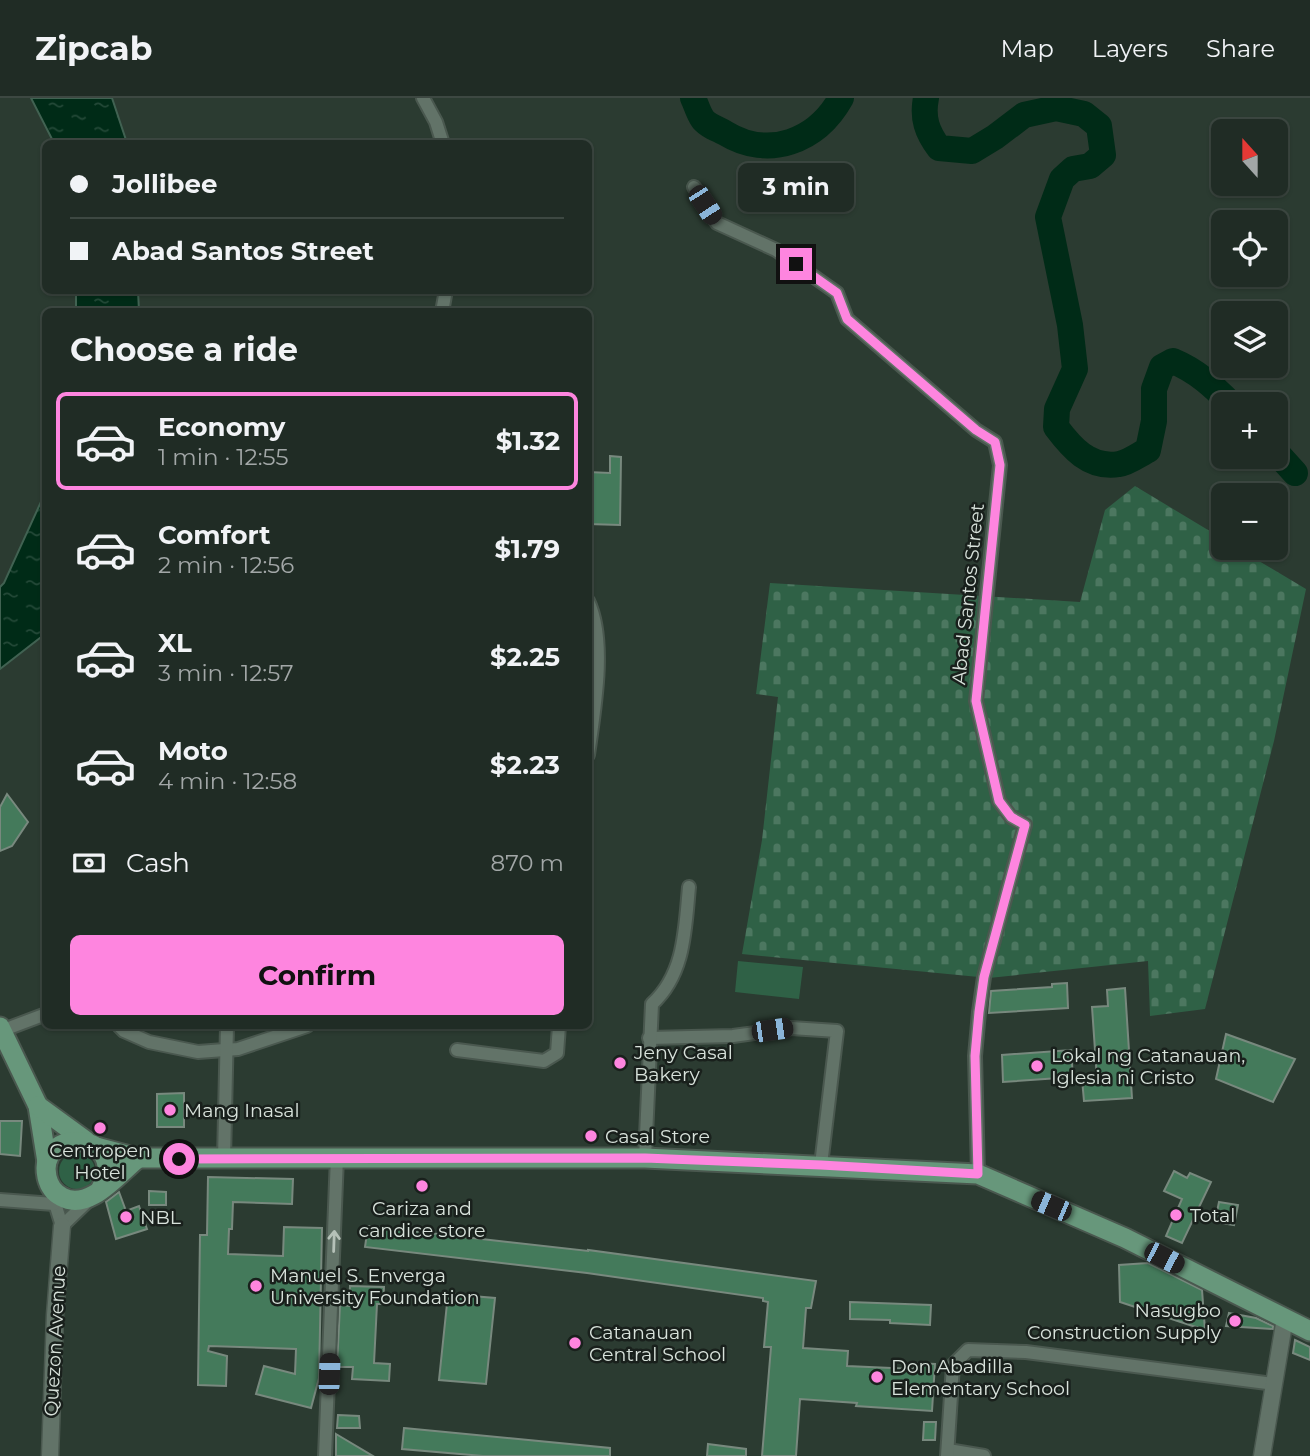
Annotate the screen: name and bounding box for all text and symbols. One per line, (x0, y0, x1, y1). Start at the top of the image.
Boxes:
text: Zipcab (35, 28, 152, 68)
text: Map (1000, 34, 1054, 63)
text: Layers (1092, 34, 1168, 63)
text: Share (1206, 34, 1275, 63)
north arrow (1211, 119, 1288, 196)
map controls (1211, 119, 1288, 560)
callout: 3 min (738, 162, 854, 212)
text: Jollibee (112, 168, 217, 200)
text: 3 min (762, 173, 830, 201)
car (685, 182, 726, 228)
button: locate (1211, 210, 1288, 287)
text: Abad Santos Street (112, 235, 374, 267)
route end (780, 248, 812, 280)
button: layers (1211, 301, 1288, 378)
text: Choose a ride (70, 330, 298, 369)
button: + (1211, 392, 1288, 469)
icon: car (74, 410, 137, 473)
text: Economy (158, 411, 285, 443)
text: $1.32 (496, 425, 560, 457)
text: 1 min · 12:55 (158, 443, 288, 471)
button: − (1211, 483, 1288, 560)
street label: Abad Santos Street (947, 502, 989, 686)
icon: car (74, 518, 137, 581)
text: Comfort (158, 519, 270, 551)
text: $1.79 (494, 533, 560, 565)
text: 2 min · 12:56 (158, 551, 294, 579)
icon: car (74, 626, 137, 689)
text: XL (158, 627, 192, 659)
text: $2.25 (490, 641, 560, 673)
text: 3 min · 12:57 (158, 659, 293, 687)
icon: car (74, 734, 137, 797)
text: Moto (158, 735, 228, 767)
text: $2.23 (490, 749, 560, 781)
text: 4 min · 12:58 (158, 767, 297, 795)
icon: cash (70, 844, 108, 882)
text: Cash (126, 847, 190, 879)
text: 870 m (491, 849, 564, 877)
button: Confirm (70, 935, 564, 1015)
car (750, 1017, 795, 1043)
place label: Jeny Casal Bakery (633, 1041, 733, 1086)
place label: Lokal ng Catanauan, Iglesia ni Cristo (1051, 1044, 1245, 1089)
marker: Jeny Casal Bakery (612, 1055, 628, 1071)
marker: Lokal ng Catanauan, Iglesia ni Cristo (1029, 1058, 1045, 1074)
place label: Mang Inasal (184, 1099, 300, 1122)
marker: Mang Inasal (162, 1102, 178, 1118)
marker: Centropen Hotel (92, 1120, 108, 1136)
place label: Casal Store (605, 1125, 710, 1148)
marker: Casal Store (583, 1128, 599, 1144)
place label: Centropen Hotel (49, 1139, 151, 1184)
route start (163, 1143, 195, 1175)
marker: Cariza and candice store (414, 1178, 430, 1194)
car (1028, 1188, 1075, 1224)
place label: Cariza and candice store (358, 1197, 486, 1242)
place label: Total (1190, 1204, 1235, 1227)
place label: NBL (140, 1206, 182, 1229)
marker: Total (1168, 1207, 1184, 1223)
marker: NBL (118, 1209, 134, 1225)
one-way arrow (327, 1230, 340, 1253)
car (1141, 1239, 1188, 1277)
place label: Manuel S. Enverga University Foundation (270, 1264, 480, 1309)
street label: Quezon Avenue (40, 1265, 70, 1417)
marker: Manuel S. Enverga University Foundation (248, 1278, 264, 1294)
place label: Nasugbo Construction Supply (1027, 1299, 1222, 1344)
marker: Nasugbo Construction Supply (1227, 1313, 1243, 1329)
place label: Catanauan Central School (589, 1321, 726, 1366)
marker: Catanauan Central School (567, 1335, 583, 1351)
car (318, 1353, 341, 1395)
place label: Don Abadilla Elementary School (891, 1355, 1070, 1400)
marker: Don Abadilla Elementary School (869, 1369, 885, 1385)

